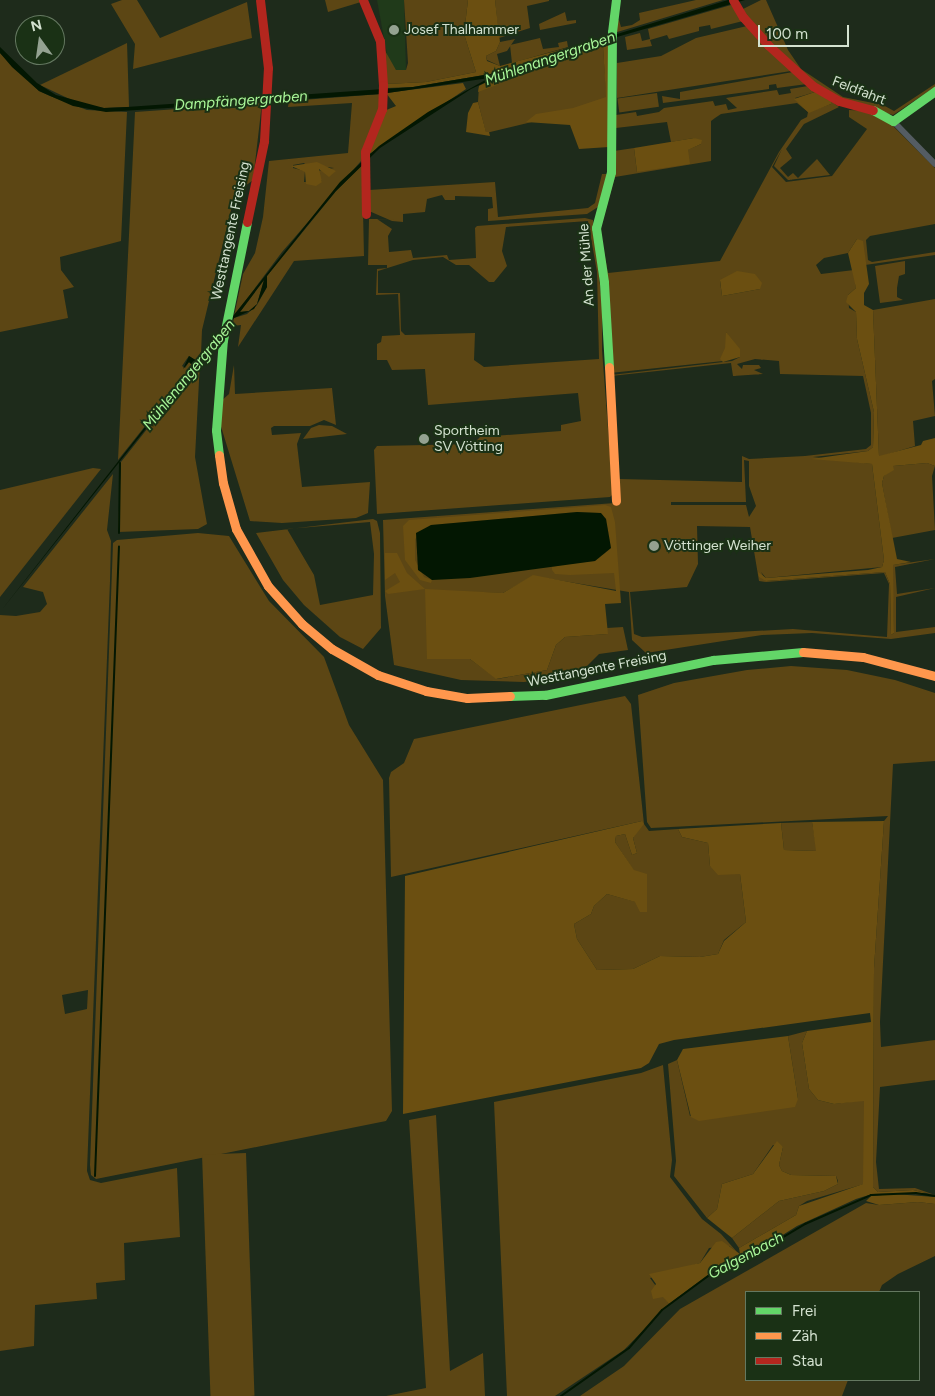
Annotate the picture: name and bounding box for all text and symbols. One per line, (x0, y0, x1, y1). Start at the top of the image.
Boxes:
north arrow (15, 15, 65, 65)
scale bar (760, 15, 851, 47)
text: N (29, 16, 44, 35)
place label: Josef Thalhammer (404, 22, 519, 38)
marker: Josef Thalhammer (388, 24, 400, 36)
text: 100 m (766, 25, 808, 43)
water label: Mühlenangergraben (482, 28, 618, 90)
street label: Feldfahrt (830, 73, 888, 109)
water label: Dampfängergraben (174, 87, 308, 115)
street label: Westtangente Freising (208, 160, 254, 302)
street label: An der Mühle (576, 223, 598, 307)
water label: Mühlenangergraben (139, 316, 239, 434)
place label: Sportheim SV Vötting (434, 423, 503, 456)
marker: Sportheim SV Vötting (418, 433, 430, 445)
place label: Vöttinger Weiher (664, 538, 771, 554)
marker: Vöttinger Weiher (648, 540, 660, 552)
street label: Westtangente Freising (526, 647, 668, 691)
water label: Galgenbach (705, 1229, 787, 1283)
legend (745, 1291, 920, 1381)
text: Frei (792, 1302, 817, 1320)
text: Zäh (792, 1327, 818, 1345)
text: Stau (792, 1352, 823, 1370)

